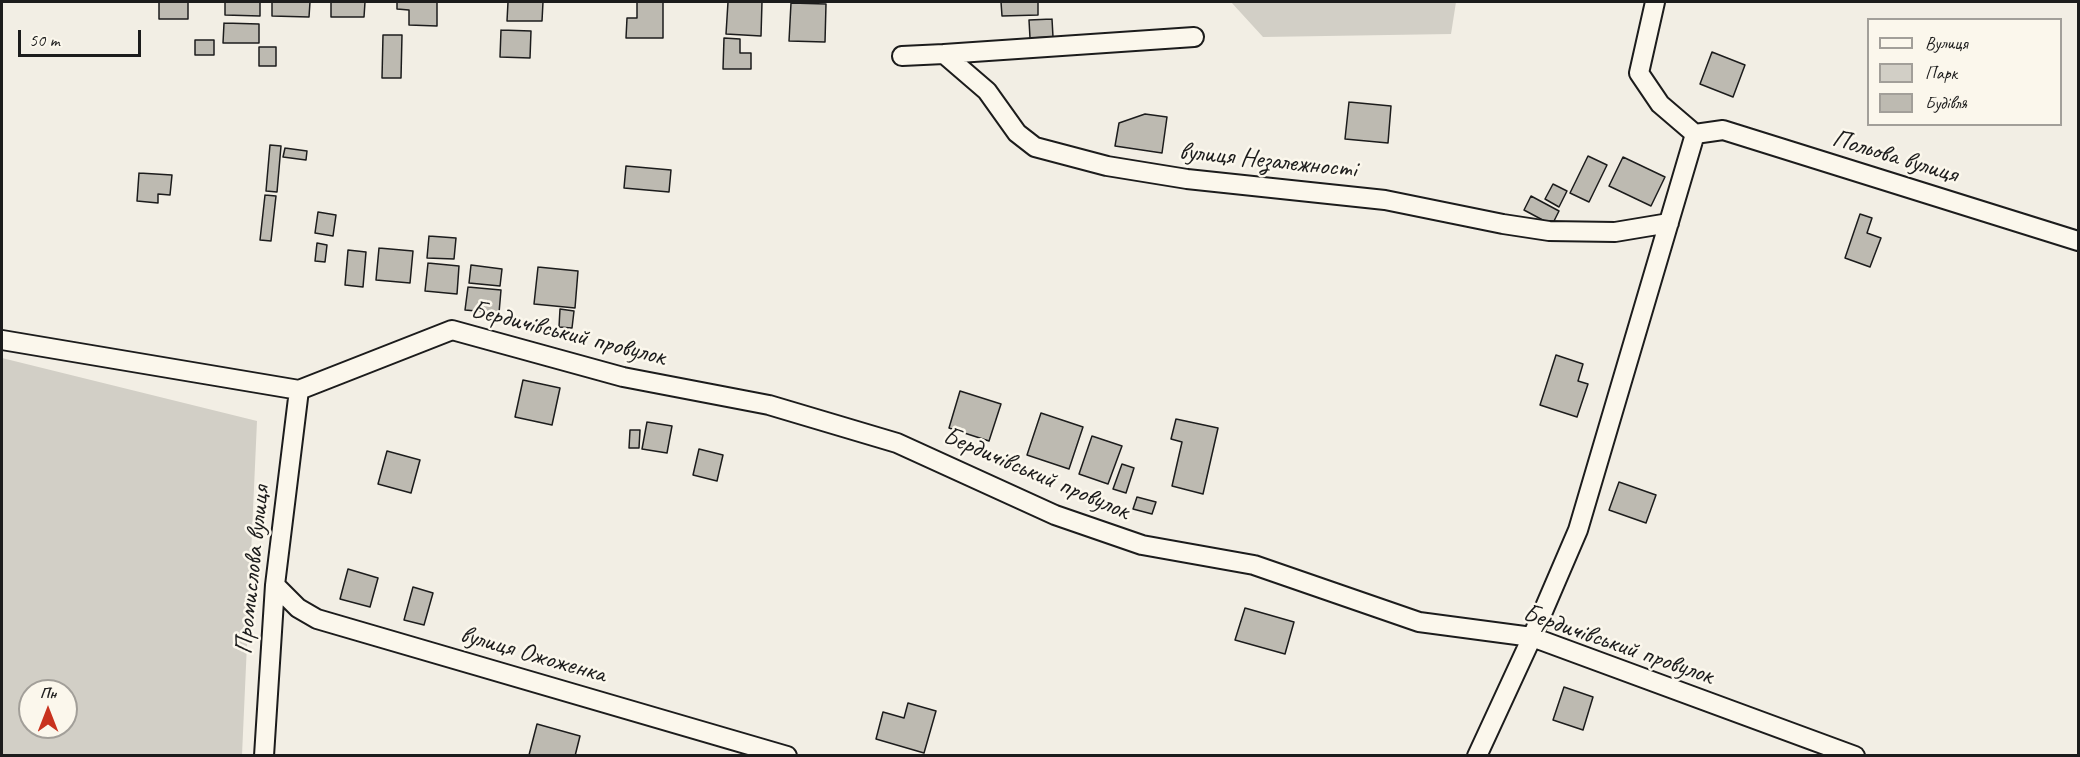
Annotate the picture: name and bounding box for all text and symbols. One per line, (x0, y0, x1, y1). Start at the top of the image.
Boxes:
scale bar (21, 18, 144, 56)
legend (1867, 18, 2062, 126)
text: 50 m (29, 29, 60, 51)
text: Вулиця (1925, 32, 1968, 54)
text: Парк (1925, 62, 1957, 84)
text: Будівля (1925, 92, 1967, 114)
street label: Польова вулиця (1828, 123, 1962, 191)
street label: вулиця Незалежності (1178, 136, 1358, 186)
street label: Бердичівський провулок (467, 295, 669, 373)
street label: Бердичівський провулок (938, 421, 1134, 527)
street label: Промислова вулиця (229, 484, 277, 656)
street label: Бердичівський провулок (1519, 598, 1717, 692)
street label: вулиця Ожоженка (457, 619, 609, 691)
north arrow (18, 679, 78, 739)
text: Пн (40, 683, 56, 703)

